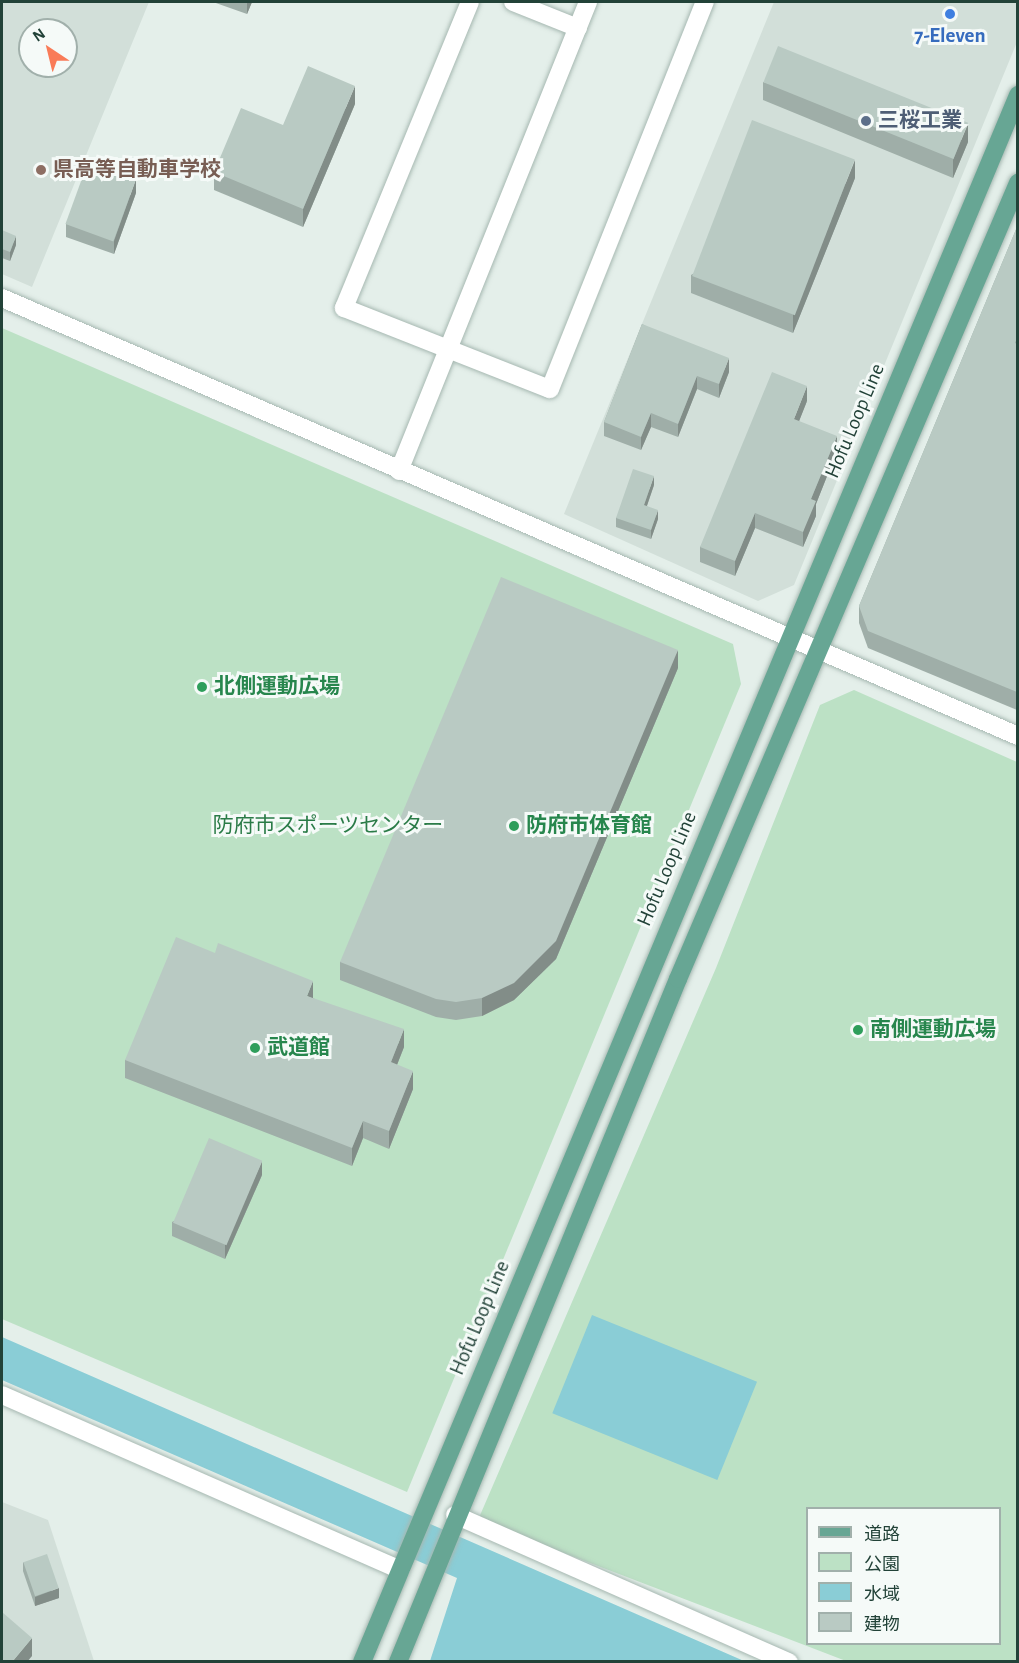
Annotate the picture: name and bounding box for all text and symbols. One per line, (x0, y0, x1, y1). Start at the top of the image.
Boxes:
marker: 7-Eleven (943, 7, 957, 21)
north arrow (18, 18, 78, 78)
place label: 7-Eleven (914, 23, 986, 49)
text: N (30, 25, 48, 45)
place label: 三桜工業 (878, 108, 962, 134)
marker: 三桜工業 (859, 114, 873, 128)
place label: 県高等自動車学校 (53, 157, 221, 183)
marker: 県高等自動車学校 (34, 163, 48, 177)
street label: Hofu Loop Line (820, 360, 890, 482)
place label: 北側運動広場 (214, 674, 340, 700)
marker: 北側運動広場 (195, 680, 209, 694)
street label: Hofu Loop Line (632, 808, 702, 930)
park label: 防府市スポーツセンター (213, 813, 443, 839)
place label: 防府市体育館 (526, 813, 652, 839)
marker: 防府市体育館 (507, 819, 521, 833)
place label: 南側運動広場 (870, 1017, 996, 1043)
marker: 南側運動広場 (851, 1023, 865, 1037)
place label: 武道館 (267, 1035, 330, 1061)
marker: 武道館 (248, 1041, 262, 1055)
street label: Hofu Loop Line (445, 1257, 515, 1379)
legend (806, 1507, 1001, 1645)
text: 道路 (864, 1526, 900, 1544)
text: 公園 (864, 1556, 900, 1574)
text: 水域 (864, 1586, 900, 1604)
text: 建物 (864, 1616, 900, 1634)

